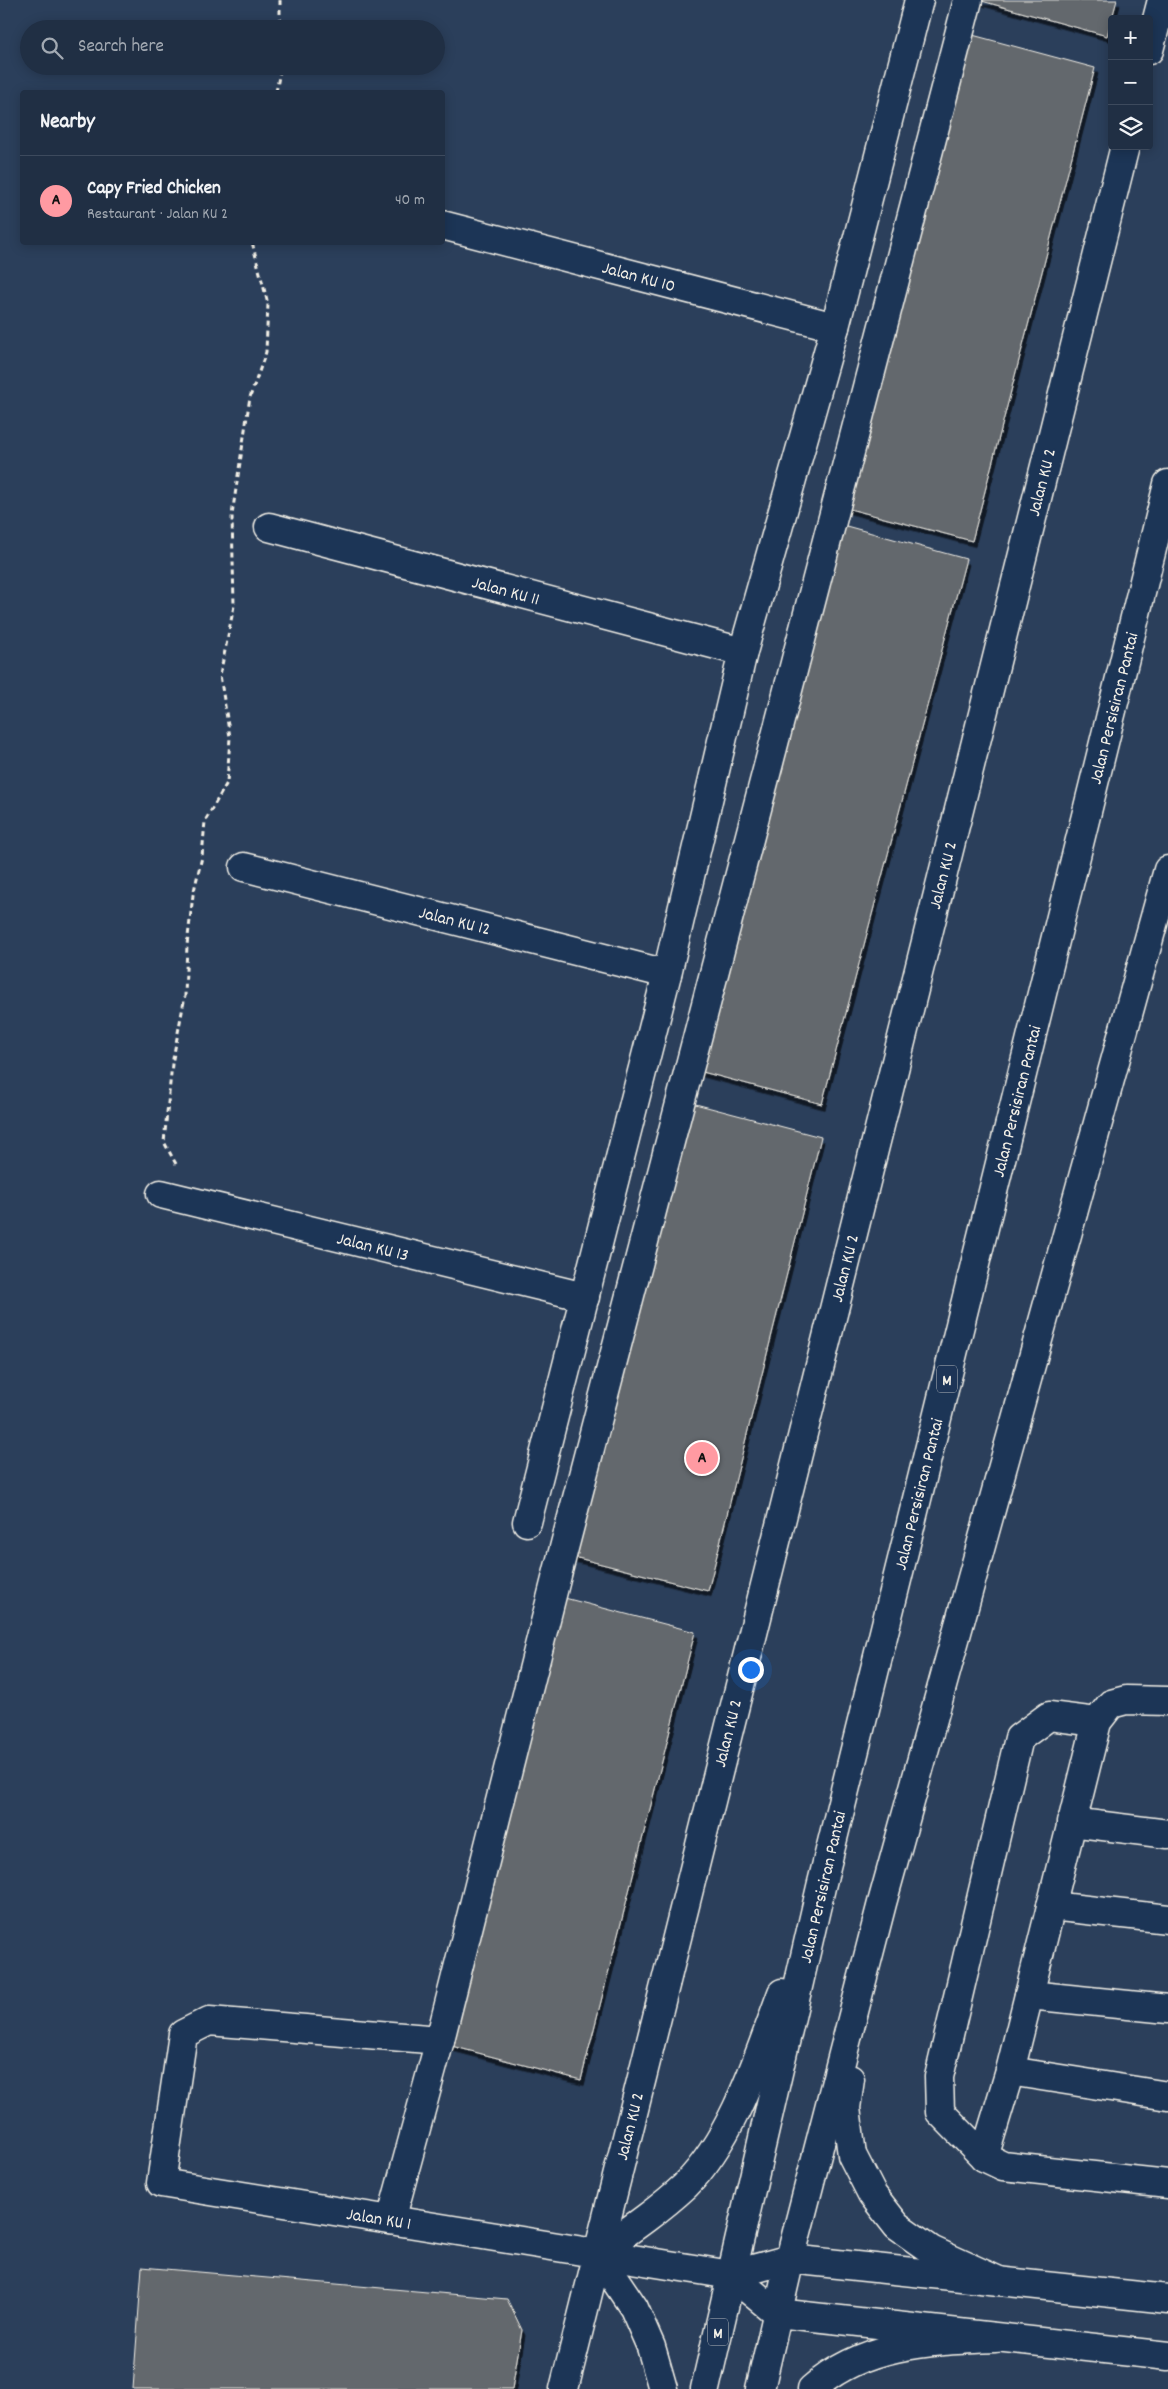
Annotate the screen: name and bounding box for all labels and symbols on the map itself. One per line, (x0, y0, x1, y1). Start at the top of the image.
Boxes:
street label: Jalan KU 10 (599, 257, 678, 300)
street label: Jalan KU 2 (1023, 446, 1064, 519)
street label: Jalan KU 11 (469, 571, 542, 613)
street label: Jalan Persisiran Pantai (1084, 630, 1146, 787)
street label: Jalan KU 2 (924, 839, 965, 912)
street label: Jalan KU 12 (416, 901, 493, 943)
street label: Jalan Persisiran Pantai (987, 1023, 1049, 1180)
street label: Jalan KU 13 (334, 1227, 411, 1269)
street label: Jalan KU 2 (826, 1232, 867, 1305)
road number: M (937, 1366, 957, 1392)
street label: Jalan Persisiran Pantai (889, 1416, 951, 1573)
pin: A (686, 1439, 718, 1477)
your location (738, 1657, 764, 1683)
street label: Jalan KU 2 (709, 1697, 750, 1770)
street label: Jalan Persisiran Pantai (795, 1809, 854, 1966)
street label: Jalan KU 2 (611, 2090, 652, 2163)
street label: Jalan KU 1 (344, 2203, 413, 2238)
road number: M (708, 2318, 728, 2346)

